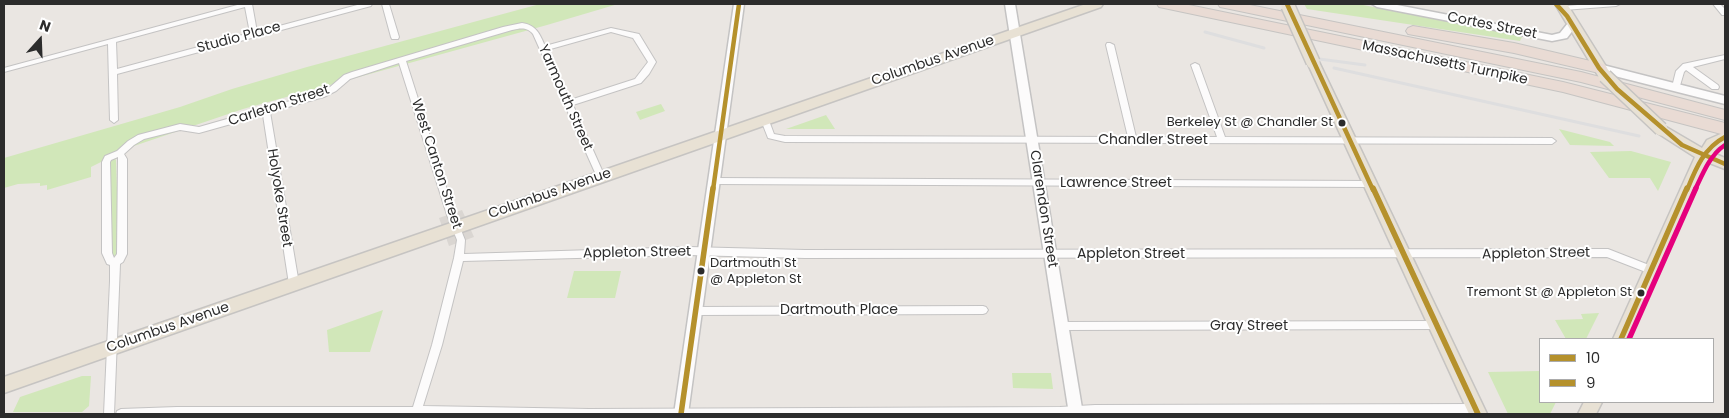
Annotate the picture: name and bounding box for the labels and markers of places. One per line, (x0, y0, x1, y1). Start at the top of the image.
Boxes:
place label: Berkeley St @ Chandler St (1167, 115, 1333, 131)
marker: Berkeley St @ Chandler St (1337, 118, 1347, 128)
place label: Dartmouth St @ Appleton St (710, 256, 801, 287)
marker: Dartmouth St @ Appleton St (696, 266, 706, 276)
place label: Tremont St @ Appleton St (1467, 285, 1632, 301)
marker: Tremont St @ Appleton St (1636, 288, 1646, 298)

